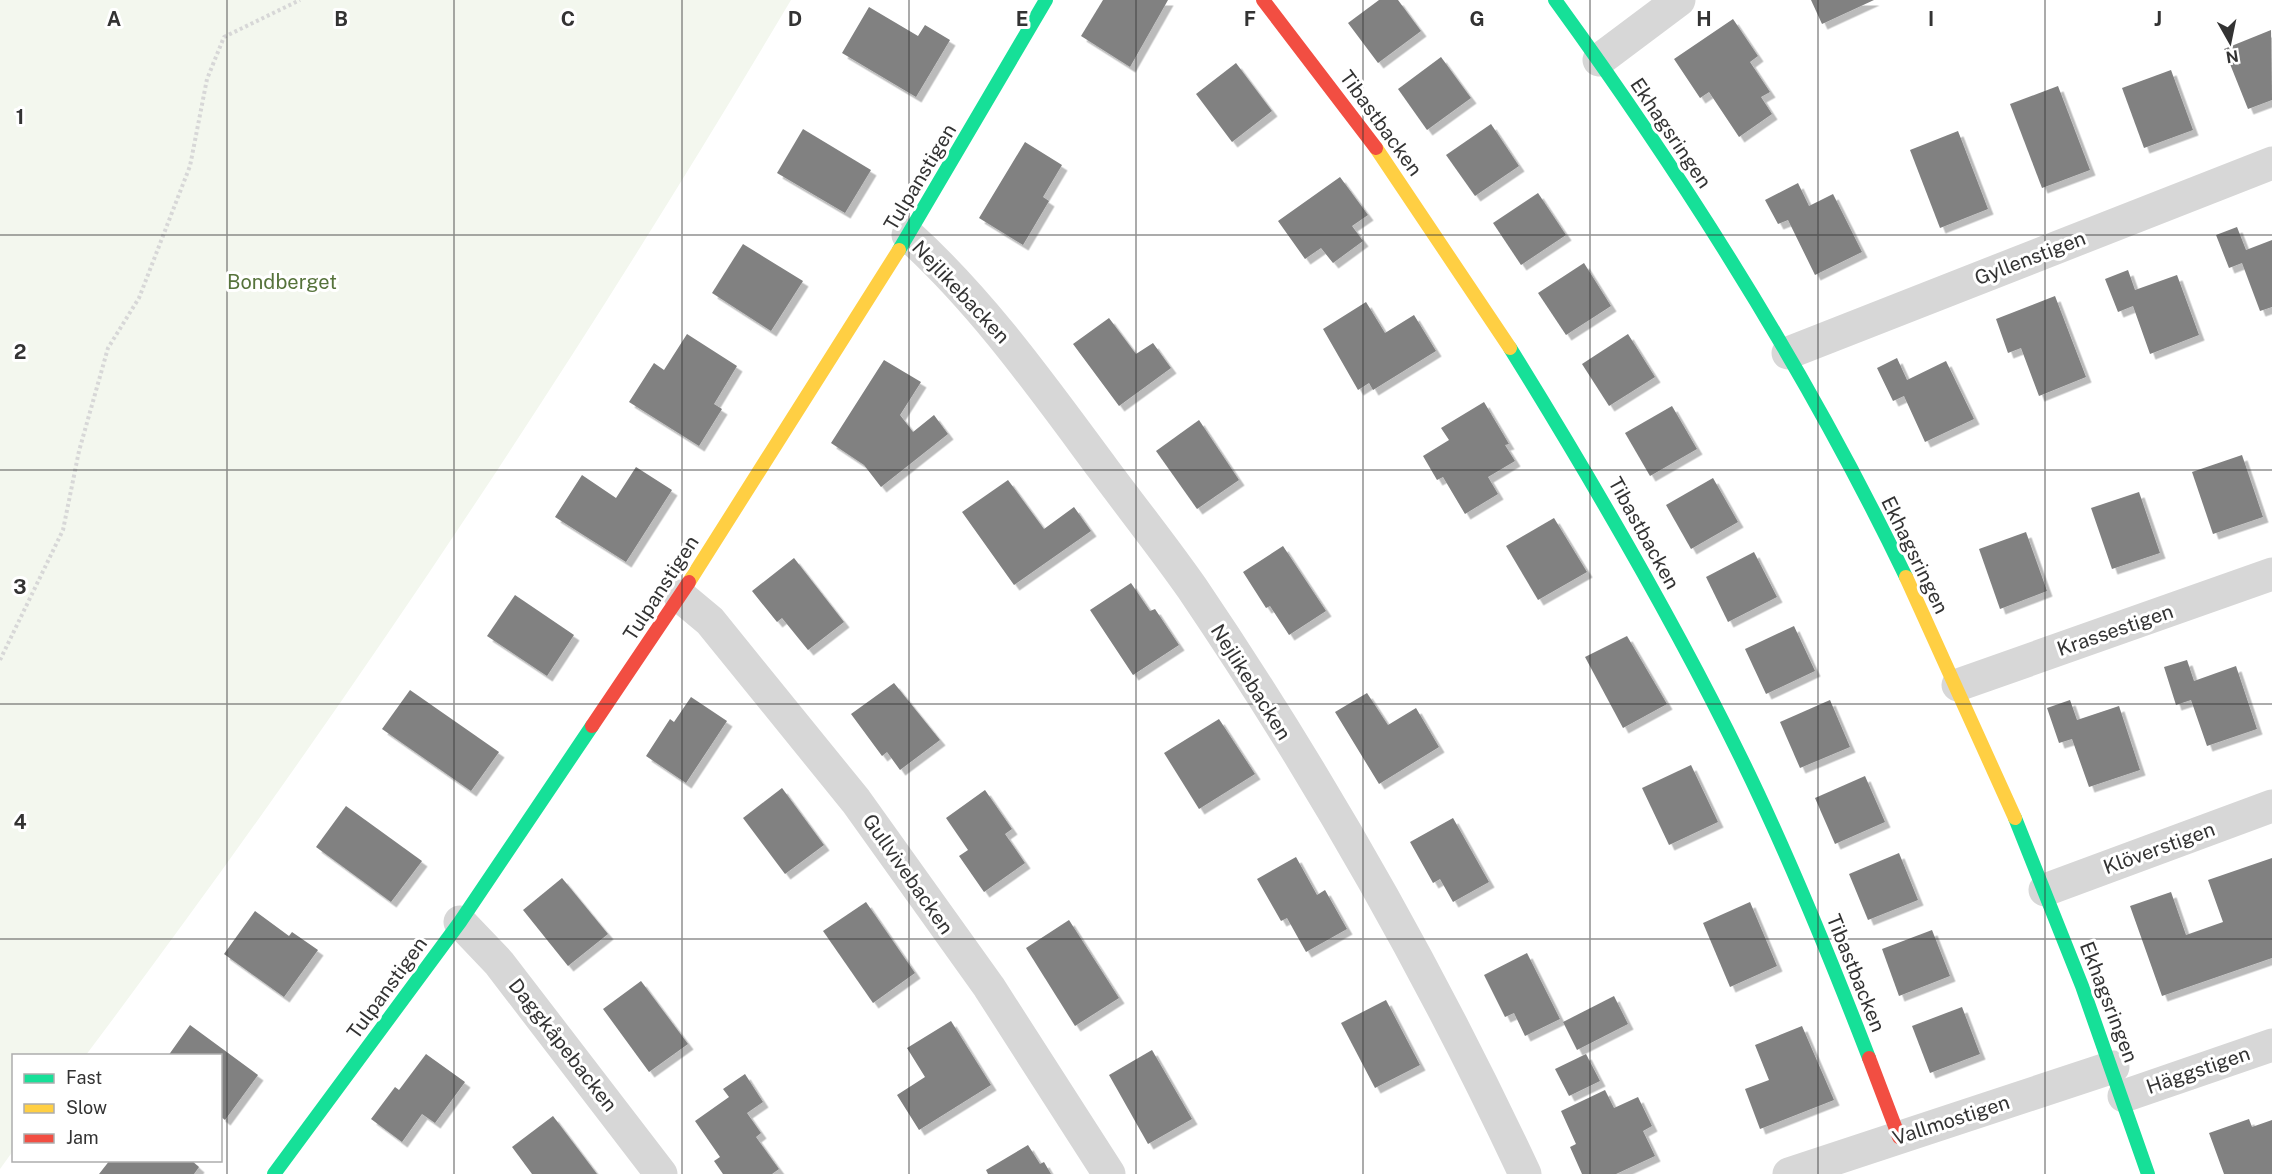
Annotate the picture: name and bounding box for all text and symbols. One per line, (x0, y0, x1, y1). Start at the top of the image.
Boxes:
text: A (107, 7, 121, 31)
text: B (334, 7, 348, 31)
text: C (561, 7, 575, 31)
text: D (788, 7, 802, 31)
text: E (1016, 7, 1028, 31)
text: F (1244, 7, 1256, 31)
text: G (1469, 7, 1485, 31)
text: H (1696, 7, 1712, 31)
text: I (1928, 7, 1934, 31)
text: J (2154, 7, 2162, 31)
north arrow (2200, 12, 2260, 72)
text: N (2225, 46, 2240, 67)
street label: Tibastbacken (1335, 66, 1427, 180)
street label: Ekhagsringen (1625, 73, 1717, 193)
text: 1 (16, 105, 24, 129)
street label: Tulpanstigen (879, 119, 961, 235)
street label: Gyllenstigen (1971, 226, 2089, 290)
street label: Nejlikebacken (907, 236, 1015, 348)
park label: Bondberget (227, 270, 337, 294)
text: 2 (14, 340, 26, 364)
street label: Tibastbacken (1603, 473, 1685, 593)
street label: Ekhagsringen (1876, 492, 1954, 618)
street label: Tulpanstigen (618, 531, 704, 645)
text: 3 (13, 575, 27, 599)
street label: Krassestigen (2054, 599, 2176, 661)
street label: Nejlikebacken (1206, 620, 1296, 744)
street label: Gullvivebacken (858, 809, 958, 939)
text: 4 (13, 810, 27, 834)
street label: Klöverstigen (2100, 817, 2218, 879)
street label: Tibastbacken (1822, 911, 1890, 1035)
street label: Tulpanstigen (342, 932, 432, 1044)
street label: Ekhagsringen (2075, 938, 2143, 1066)
street label: Daggkåpebacken (504, 974, 622, 1116)
street label: Häggstigen (2143, 1041, 2253, 1099)
legend (12, 1054, 222, 1162)
text: Fast (66, 1067, 102, 1088)
street label: Vallmostigen (1890, 1090, 2012, 1150)
text: Slow (66, 1097, 107, 1118)
text: Jam (66, 1127, 99, 1148)

